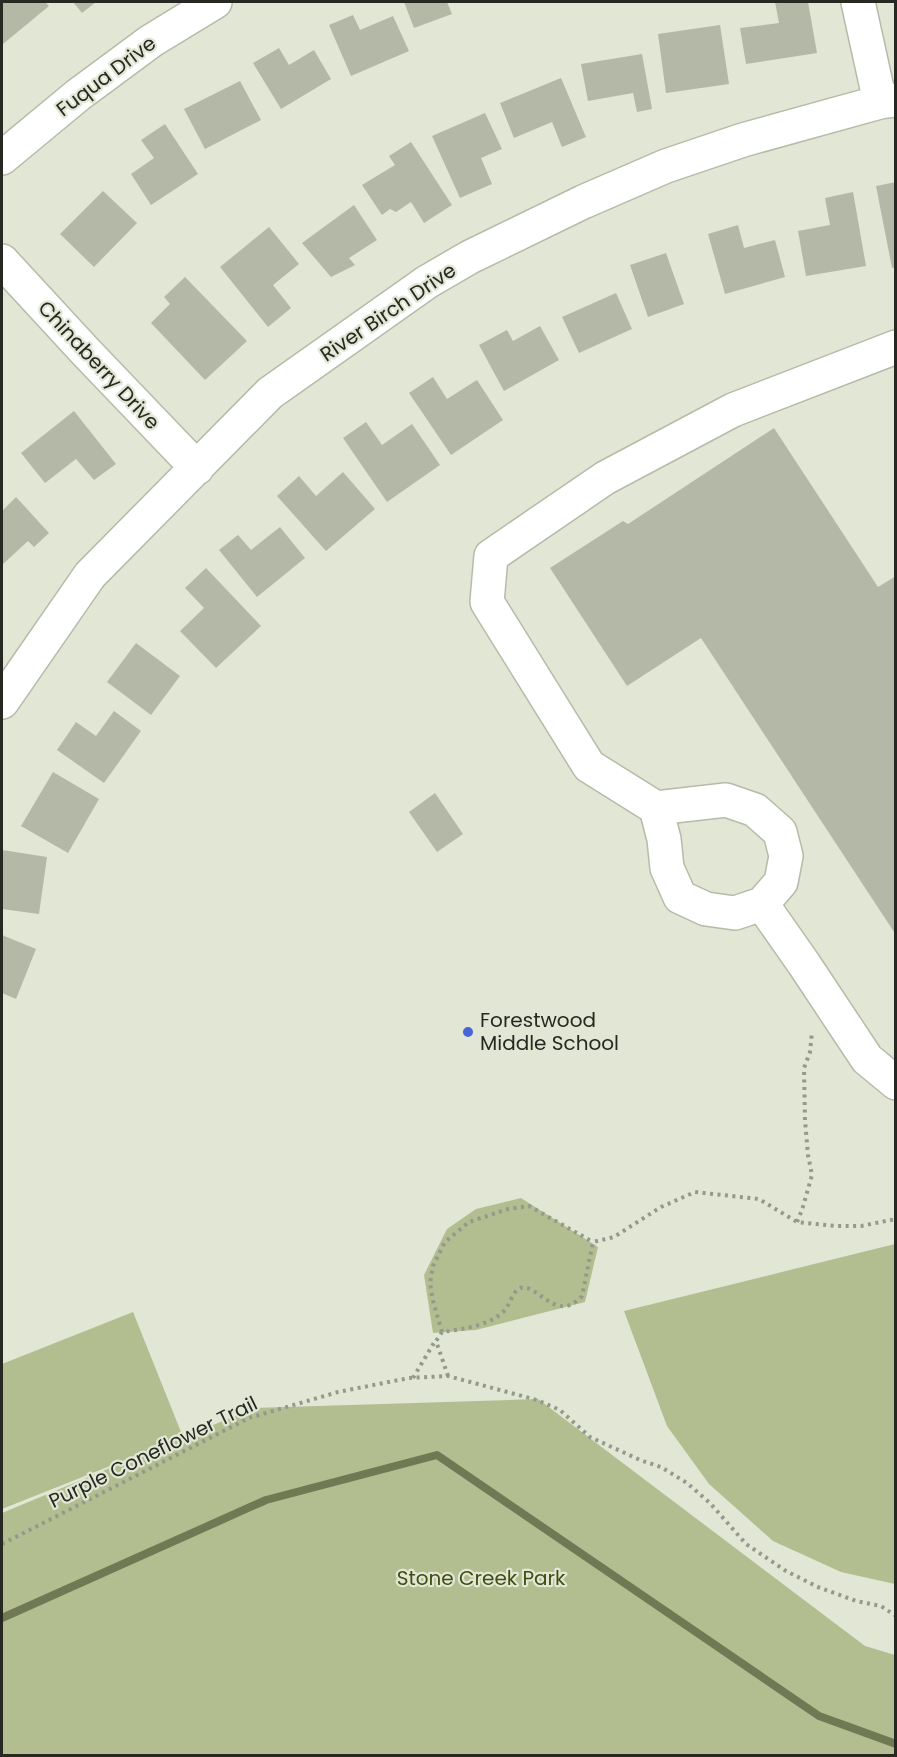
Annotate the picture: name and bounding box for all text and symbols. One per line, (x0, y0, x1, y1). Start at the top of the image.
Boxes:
street label: Fuqua Drive (50, 29, 162, 123)
street label: River Birch Drive (314, 256, 462, 368)
street label: Chinaberry Drive (32, 294, 166, 436)
place label: Forestwood Middle School (480, 1006, 619, 1057)
marker: Forestwood Middle School (461, 1025, 475, 1039)
street label: Purple Coneflower Trail (44, 1389, 262, 1515)
park label: Stone Creek Park (397, 1564, 566, 1592)

